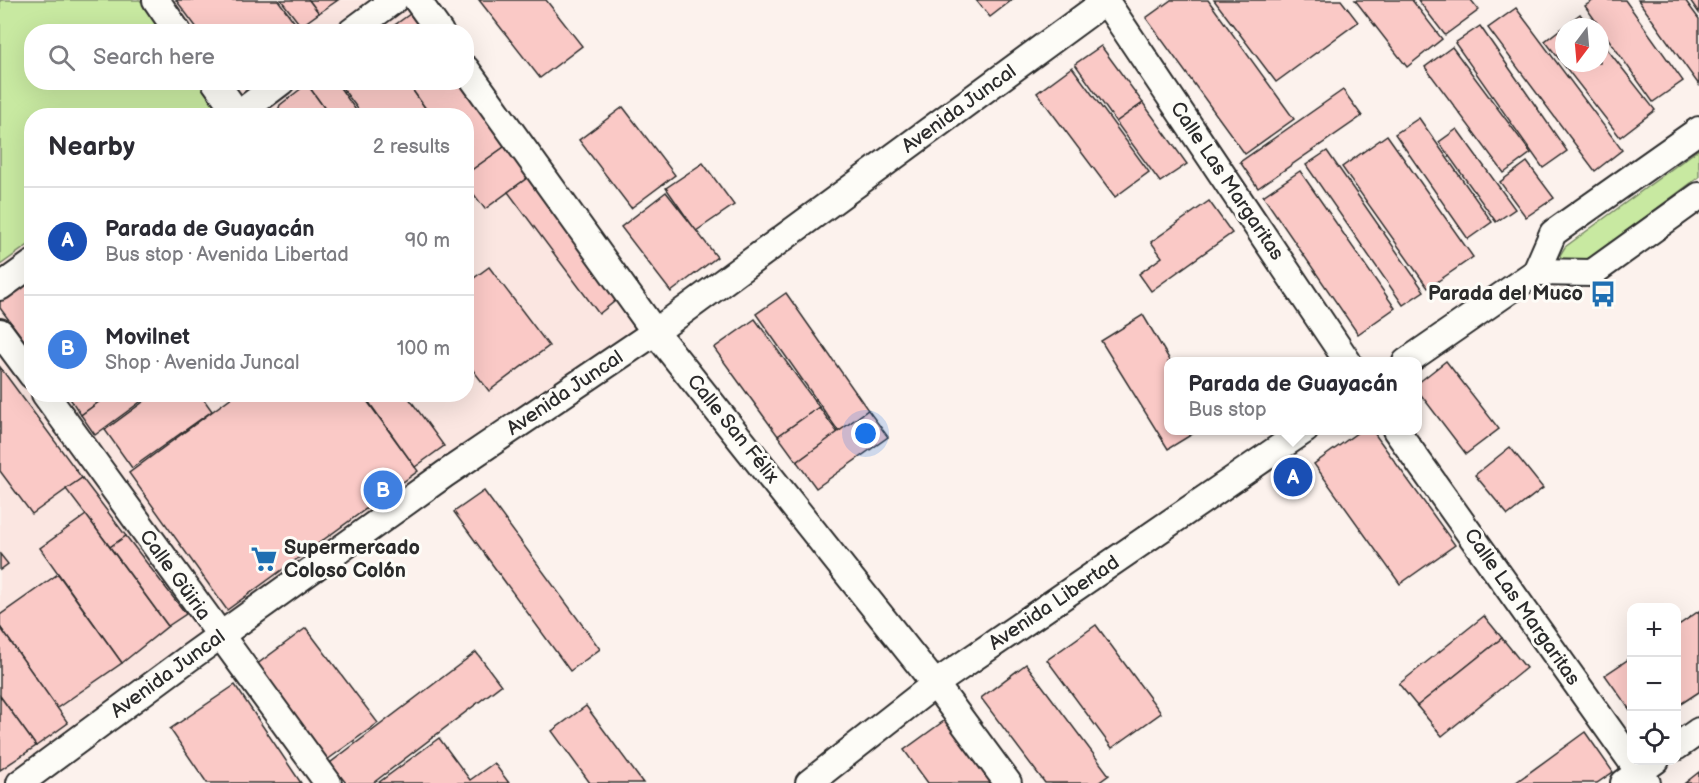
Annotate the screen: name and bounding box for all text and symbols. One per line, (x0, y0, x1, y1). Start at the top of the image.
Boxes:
north arrow (1555, 18, 1609, 72)
search box (24, 24, 474, 90)
icon: search (45, 41, 78, 74)
text: Search here (93, 44, 215, 71)
street label: Avenida Juncal (897, 60, 1021, 158)
street label: Calle Las Margaritas (1165, 97, 1289, 265)
text: Nearby (48, 132, 135, 163)
text: 2 results (373, 135, 450, 159)
text: Parada de Guayacán (105, 216, 315, 243)
text: A (61, 229, 74, 253)
text: 90 m (405, 229, 450, 253)
text: Bus stop · Avenida Libertad (105, 243, 349, 267)
bus stop icon: Parada del Muco (1588, 279, 1618, 309)
place label: Parada del Muco (1428, 282, 1583, 306)
text: Movilnet (105, 324, 190, 351)
text: B (60, 337, 75, 361)
text: 100 m (397, 337, 450, 361)
street label: Avenida Juncal (502, 345, 628, 441)
text: Shop · Avenida Juncal (105, 351, 299, 375)
popup (1164, 357, 1422, 435)
street label: Calle San Félix (682, 370, 785, 489)
text: Parada de Guayacán (1188, 371, 1398, 398)
text: Bus stop (1188, 398, 1267, 422)
your location (851, 419, 880, 448)
pin: A (1274, 454, 1312, 500)
pin: B (364, 468, 403, 512)
street label: Calle Las Margaritas (1459, 524, 1585, 690)
street label: Calle Güiria (134, 525, 216, 625)
place label: Supermercado Coloso Colón (284, 536, 420, 583)
supermarket icon: Supermercado Coloso Colón (249, 544, 279, 574)
street label: Avenida Libertad (984, 551, 1124, 655)
map controls (1627, 603, 1681, 765)
button: + (1627, 603, 1681, 657)
street label: Avenida Juncal (106, 625, 230, 723)
button: − (1627, 657, 1681, 711)
button: locate (1627, 711, 1681, 765)

